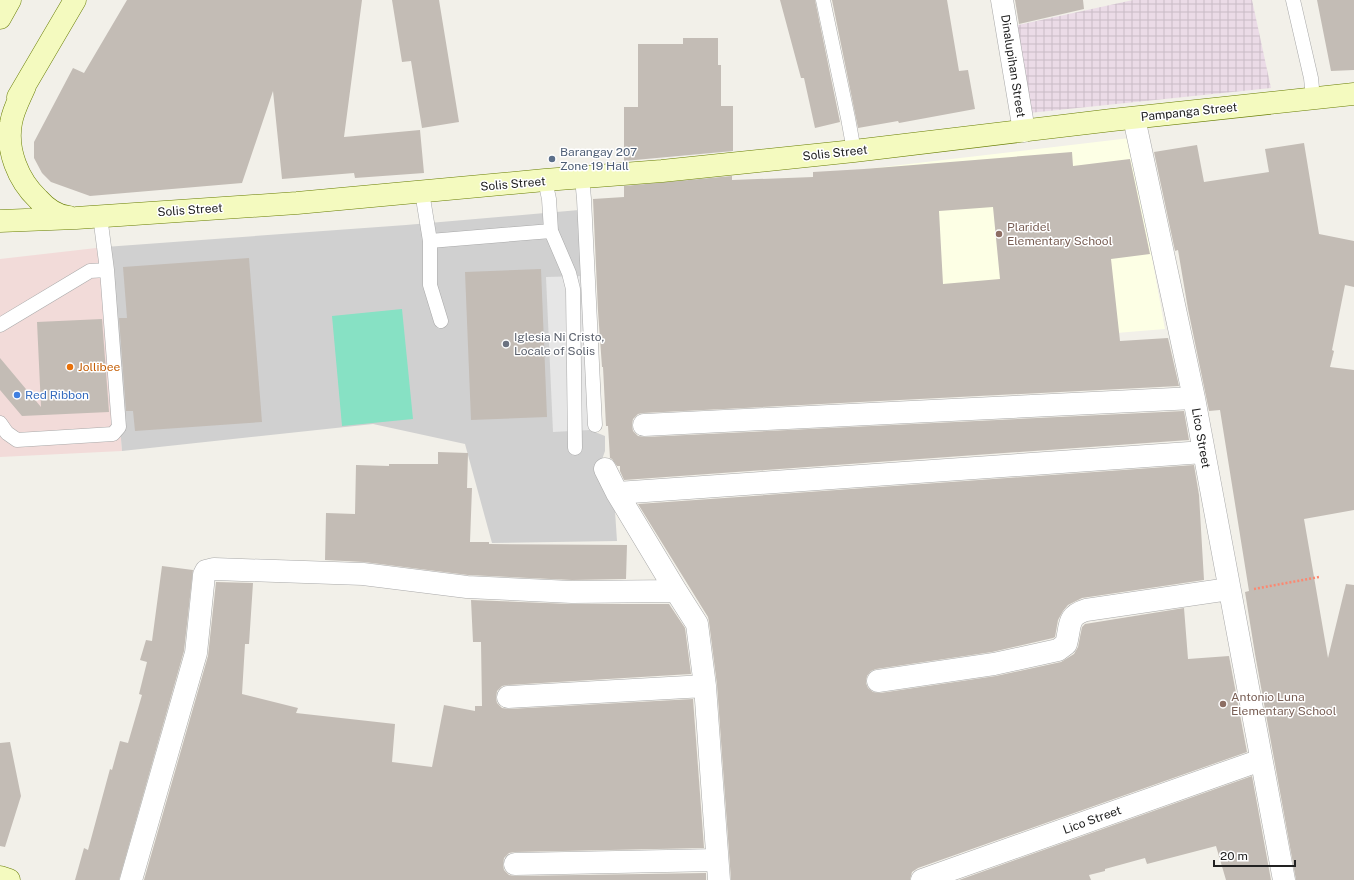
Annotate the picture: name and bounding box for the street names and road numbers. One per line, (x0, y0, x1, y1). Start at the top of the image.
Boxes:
street label: Dinalupihan Street (998, 14, 1028, 119)
street label: Pampanga Street (1140, 100, 1238, 124)
street label: Solis Street (802, 143, 869, 163)
street label: Solis Street (480, 174, 546, 194)
street label: Solis Street (157, 201, 223, 219)
street label: Lico Street (1189, 407, 1213, 470)
street label: Lico Street (1061, 803, 1123, 837)

